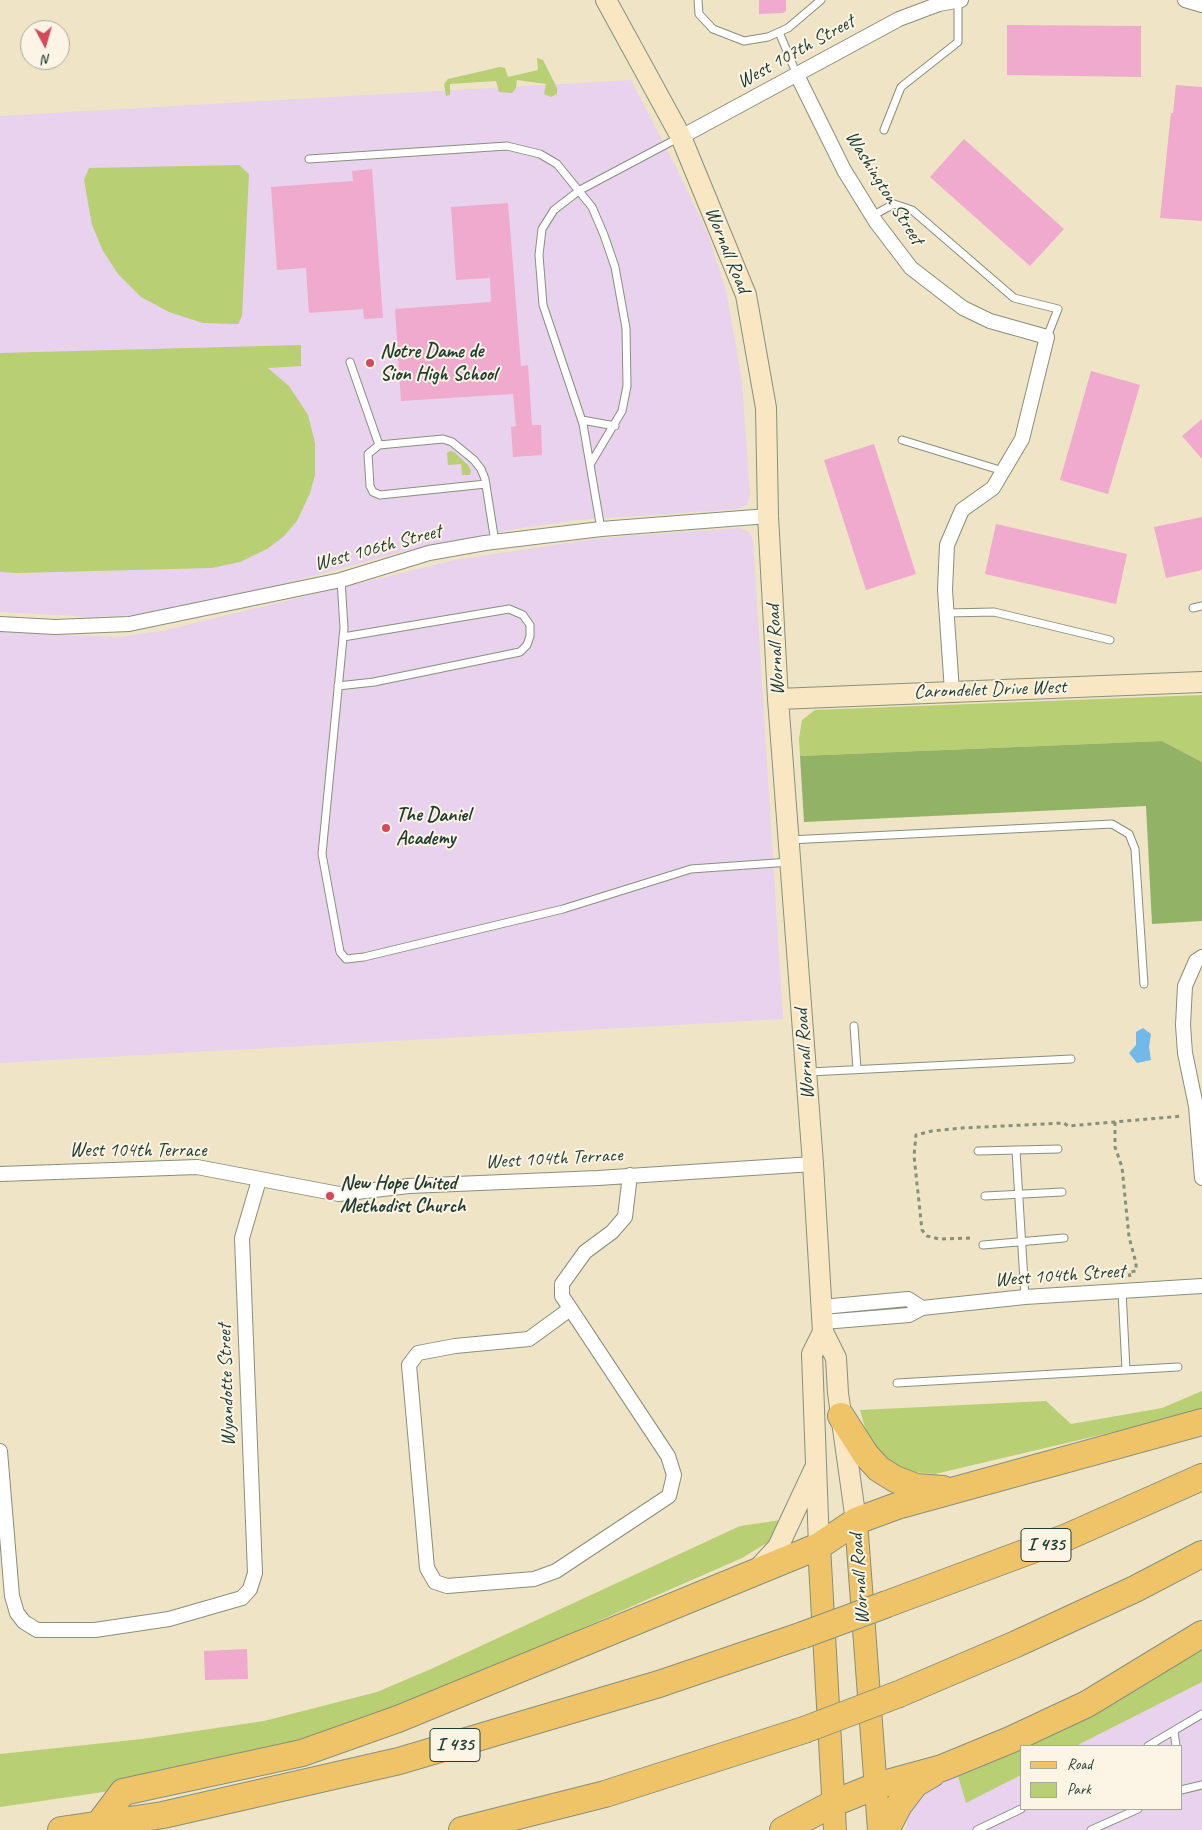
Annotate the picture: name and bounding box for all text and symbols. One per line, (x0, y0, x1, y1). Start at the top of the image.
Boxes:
street label: West 107th Street (733, 10, 859, 94)
north arrow (20, 20, 70, 70)
text: N (41, 51, 52, 68)
street label: Washington Street (839, 127, 929, 249)
street label: Wornall Road (699, 203, 755, 297)
place label: Notre Dame de Sion High School (380, 340, 497, 387)
marker: Notre Dame de Sion High School (364, 357, 376, 369)
street label: West 106th Street (312, 520, 444, 576)
street label: Wornall Road (762, 604, 790, 696)
street label: Carondelet Drive West (913, 675, 1067, 705)
place label: The Daniel Academy (396, 804, 471, 851)
marker: The Daniel Academy (380, 822, 392, 834)
street label: Wornall Road (790, 1008, 820, 1100)
street label: West 104th Terrace (69, 1139, 207, 1163)
street label: West 104th Terrace (485, 1143, 623, 1175)
place label: New Hope United Methodist Church (340, 1172, 465, 1219)
marker: New Hope United Methodist Church (324, 1190, 336, 1202)
street label: West 104th Street (994, 1259, 1126, 1293)
street label: Wyandotte Street (213, 1324, 241, 1446)
road number: I 435 (1021, 1528, 1071, 1562)
street label: Wornall Road (845, 1533, 875, 1625)
road number: I 435 (430, 1728, 480, 1762)
legend (1020, 1745, 1182, 1810)
text: Road (1067, 1755, 1092, 1774)
text: Park (1067, 1780, 1091, 1799)

